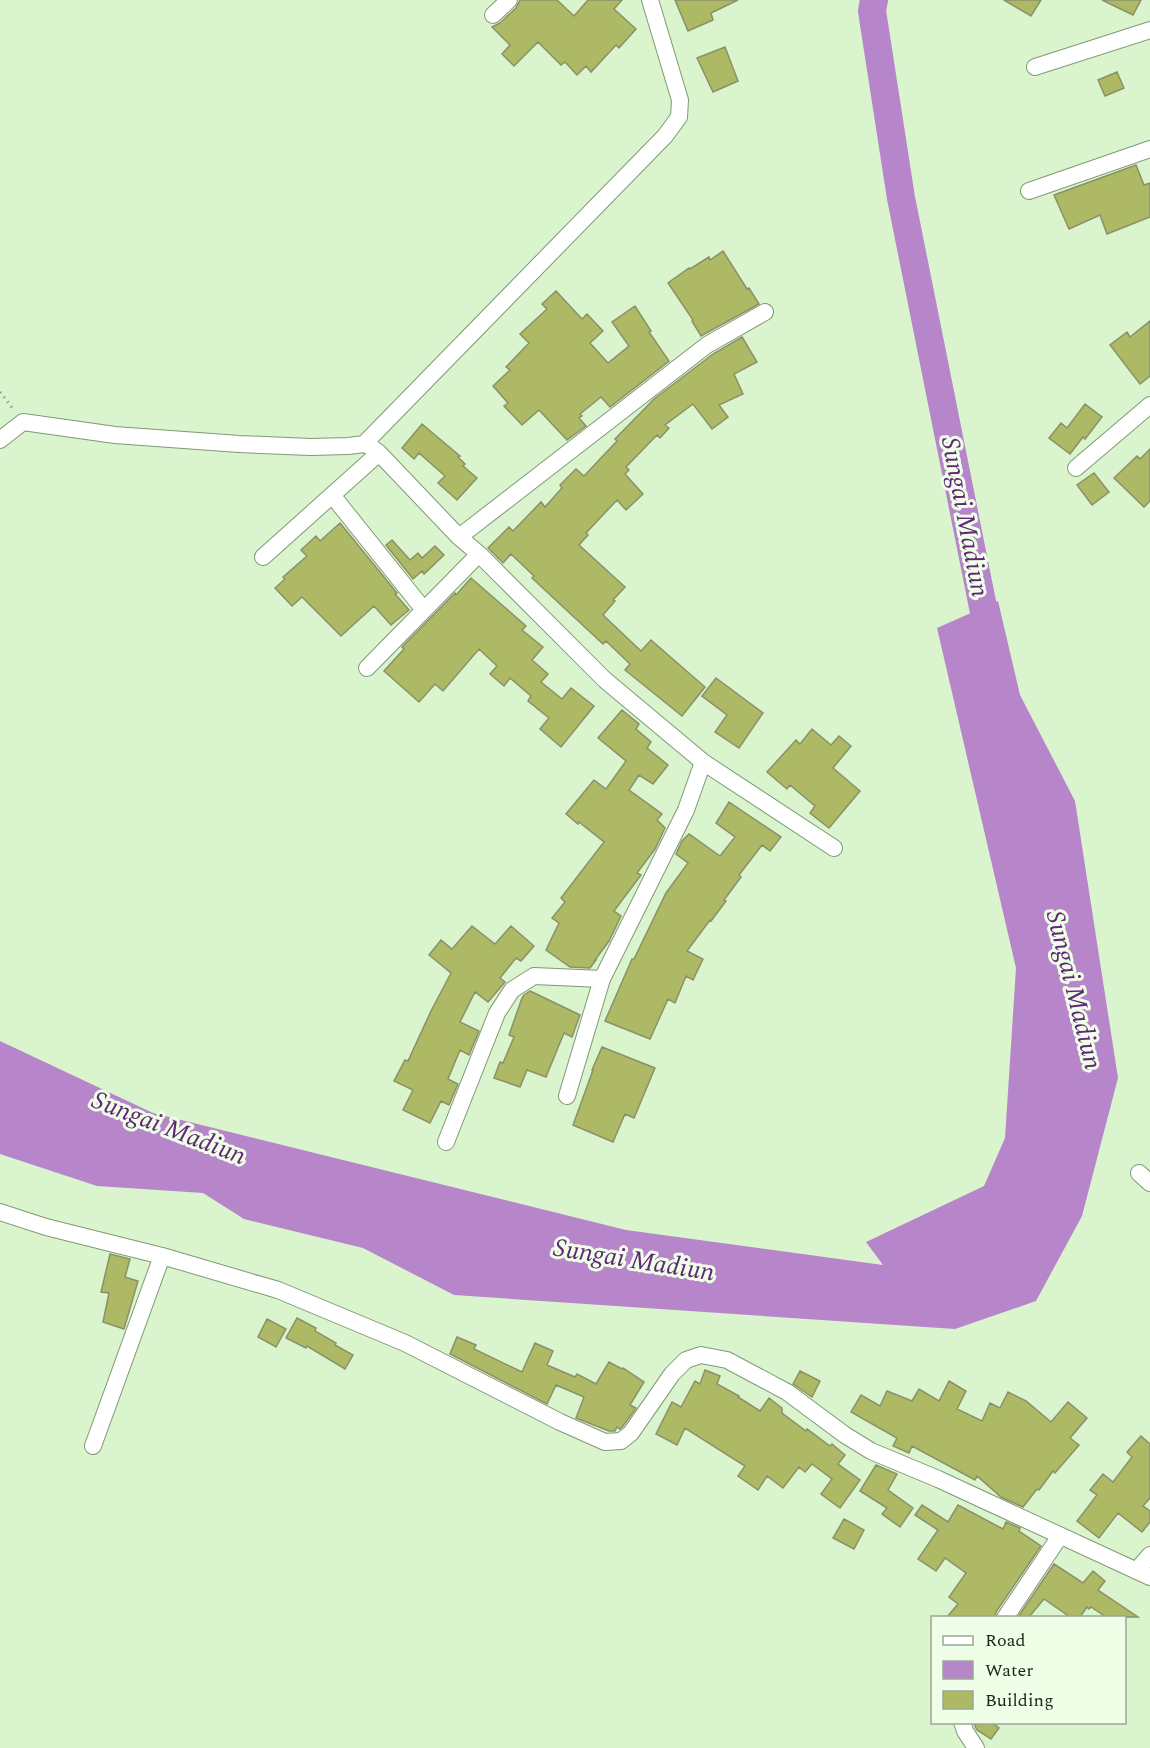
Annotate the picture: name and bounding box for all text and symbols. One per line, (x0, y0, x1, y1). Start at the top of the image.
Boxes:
water label: Sungai Madiun (930, 433, 1000, 601)
water label: Sungai Madiun (1035, 906, 1113, 1074)
water label: Sungai Madiun (86, 1080, 252, 1176)
water label: Sungai Madiun (551, 1228, 718, 1292)
legend (931, 1616, 1126, 1724)
text: Road (985, 1627, 1026, 1654)
text: Water (985, 1657, 1033, 1684)
text: Building (985, 1687, 1054, 1714)

